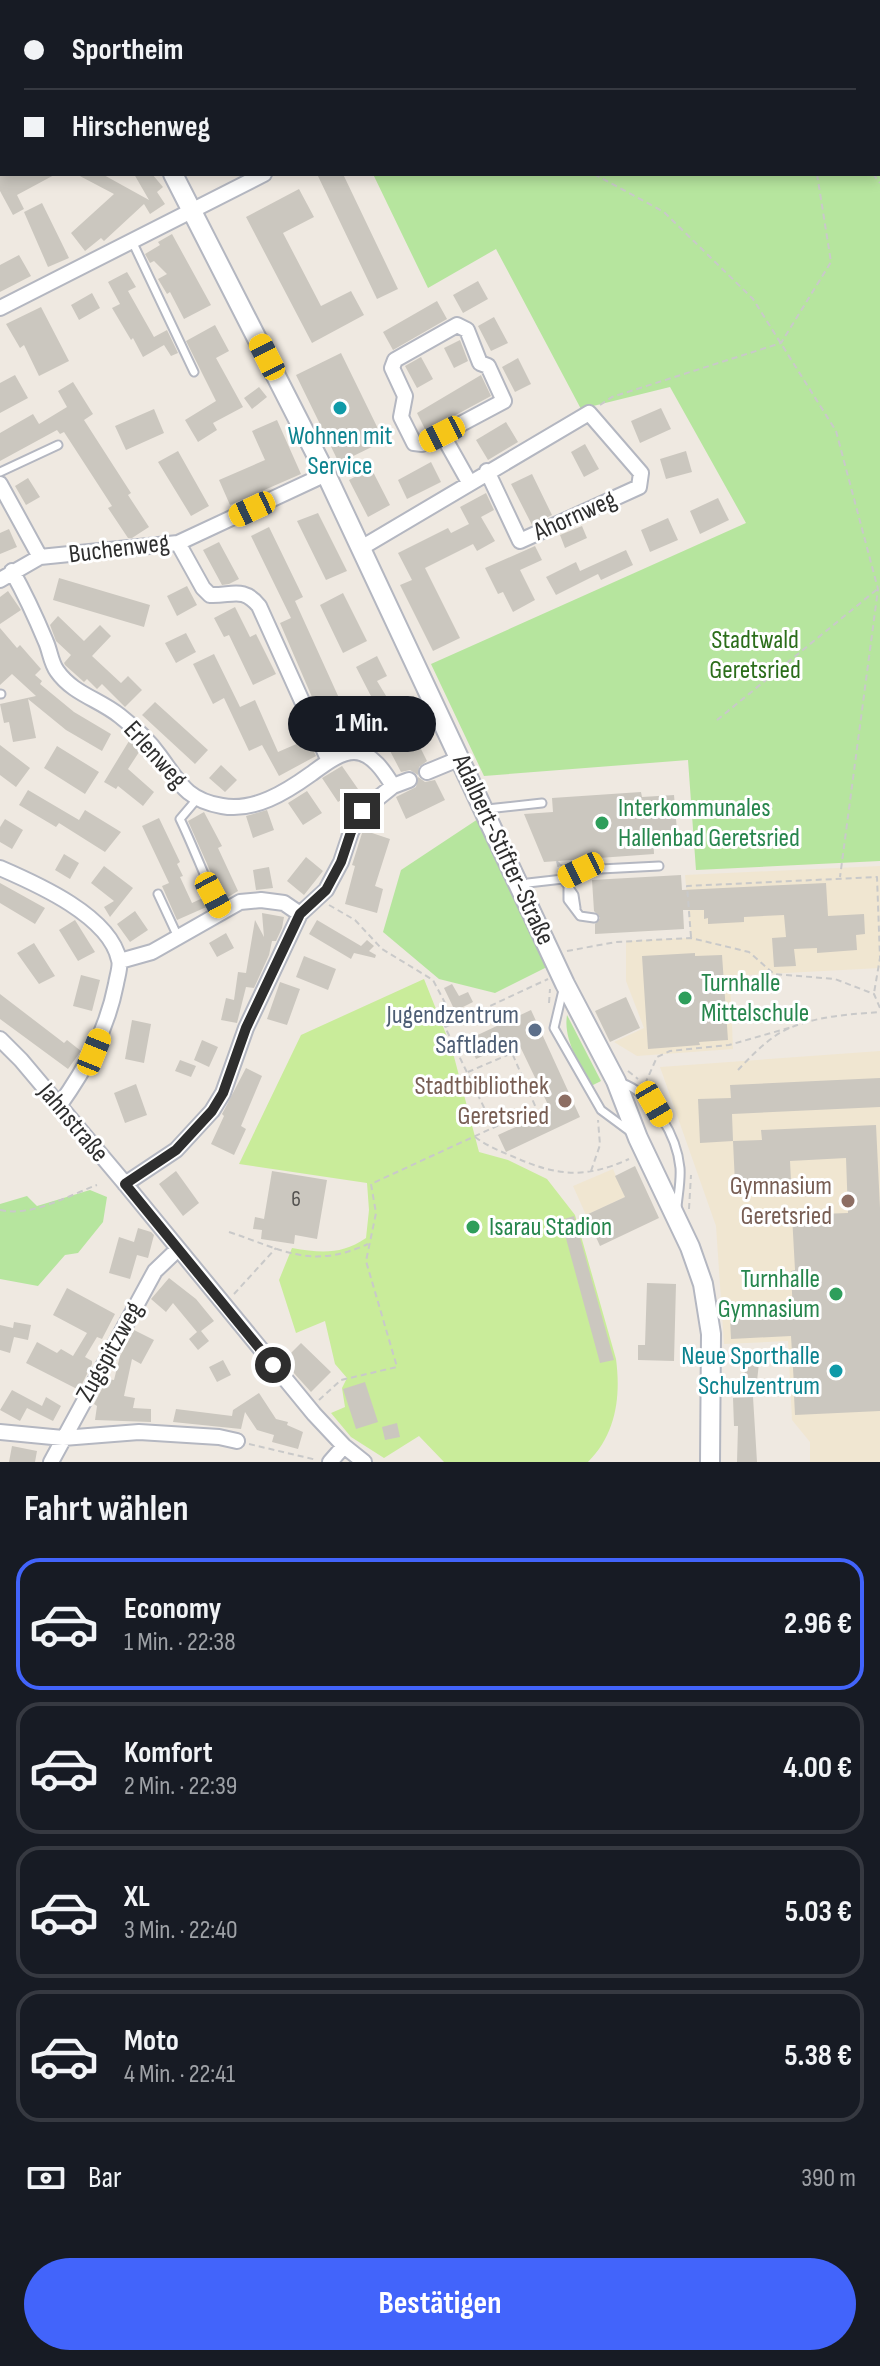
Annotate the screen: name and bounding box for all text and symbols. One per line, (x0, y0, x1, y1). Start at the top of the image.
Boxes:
text: Sportheim (72, 32, 183, 68)
text: Hirschenweg (72, 109, 210, 145)
car (245, 330, 289, 384)
marker: Wohnen mit Service (331, 399, 349, 417)
car (415, 412, 469, 456)
place label: Wohnen mit Service (288, 421, 392, 482)
street label: Ahornweg (528, 484, 621, 548)
car (225, 488, 279, 530)
street label: Buchenweg (67, 527, 171, 571)
park label: Stadtwald Geretsried (709, 625, 801, 686)
callout: 1 Min. (288, 695, 436, 751)
text: 1 Min. (335, 708, 389, 739)
street label: Erlenweg (117, 715, 193, 795)
street label: Adalbert-Stifter-Straße (445, 749, 561, 950)
route end (344, 793, 380, 829)
place label: Interkommunales Hallenbad Geretsried (618, 793, 800, 854)
marker: Interkommunales Hallenbad Geretsried (593, 814, 611, 832)
car (554, 849, 608, 891)
car (191, 868, 235, 922)
place label: Turnhalle Mittelschule (701, 968, 809, 1029)
marker: Turnhalle Mittelschule (676, 989, 694, 1007)
place label: Jugendzentrum Saftladen (385, 1000, 519, 1061)
marker: Jugendzentrum Saftladen (526, 1021, 544, 1039)
car (74, 1025, 114, 1079)
place label: Stadtbibliothek Geretsried (414, 1071, 549, 1132)
street label: Jahnstraße (30, 1077, 115, 1169)
car (632, 1077, 676, 1131)
marker: Stadtbibliothek Geretsried (556, 1092, 574, 1110)
place label: Gymnasium Geretsried (730, 1171, 832, 1232)
house number: 6 (291, 1186, 301, 1213)
marker: Gymnasium Geretsried (839, 1192, 857, 1210)
place label: Isarau Stadion (489, 1212, 612, 1243)
marker: Isarau Stadion (464, 1218, 482, 1236)
place label: Turnhalle Gymnasium (718, 1264, 820, 1325)
marker: Turnhalle Gymnasium (827, 1285, 845, 1303)
street label: Zugspitzweg (70, 1297, 150, 1407)
place label: Neue Sporthalle Schulzentrum (681, 1341, 820, 1402)
route start (255, 1347, 291, 1383)
marker: Neue Sporthalle Schulzentrum (827, 1362, 845, 1380)
text: Fahrt wählen (24, 1488, 188, 1531)
icon: car (28, 1588, 100, 1660)
text: Economy (124, 1591, 221, 1627)
text: 2.96 € (784, 1606, 852, 1642)
text: 1 Min. · 22:38 (124, 1627, 236, 1658)
icon: car (28, 1732, 100, 1804)
text: Komfort (124, 1735, 213, 1771)
text: 4.00 € (783, 1750, 852, 1786)
text: 2 Min. · 22:39 (124, 1771, 237, 1802)
icon: car (28, 1876, 100, 1948)
text: XL (124, 1879, 150, 1915)
text: 5.03 € (785, 1894, 852, 1930)
text: 3 Min. · 22:40 (124, 1915, 238, 1946)
icon: car (28, 2020, 100, 2092)
text: Moto (124, 2023, 179, 2059)
text: 5.38 € (784, 2038, 852, 2074)
text: 4 Min. · 22:41 (124, 2059, 235, 2090)
icon: cash (24, 2156, 68, 2200)
text: Bar (88, 2160, 122, 2196)
text: 390 m (801, 2163, 856, 2194)
button: Bestätigen (24, 2258, 856, 2350)

